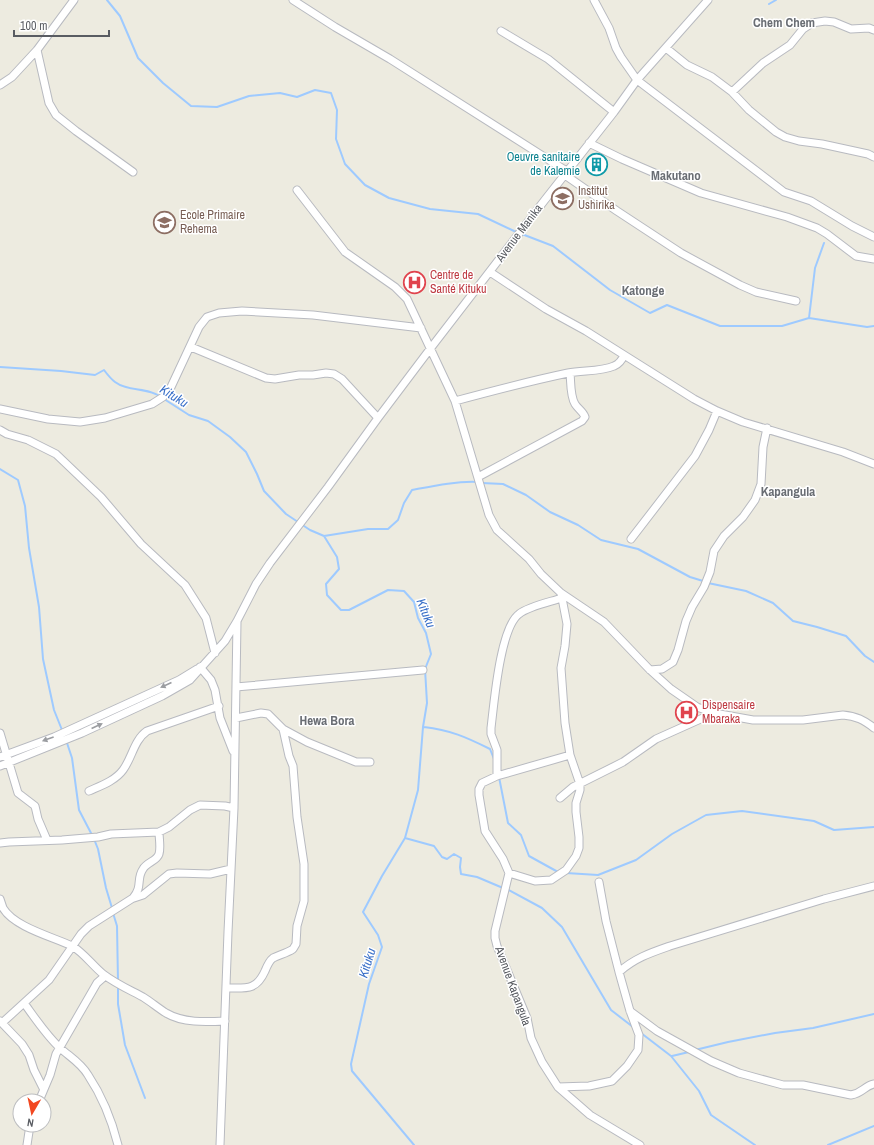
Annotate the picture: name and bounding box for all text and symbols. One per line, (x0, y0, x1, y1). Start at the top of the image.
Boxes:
scale bar (14, 12, 109, 38)
district label: Chem Chem (753, 14, 815, 31)
text: 100 m (20, 18, 47, 34)
place label: Oeuvre sanitaire de Kalemie (507, 149, 580, 179)
building icon: Oeuvre sanitaire de Kalemie (583, 151, 609, 177)
district label: Makutano (651, 167, 701, 184)
place label: Institut Ushirika (578, 183, 615, 213)
school or university icon: Institut Ushirika (550, 185, 576, 211)
street label: Avenue Manika (491, 201, 546, 266)
place label: Ecole Primaire Rehema (180, 207, 245, 237)
school or university icon: Ecole Primaire Rehema (152, 209, 178, 235)
place label: Centre de Santé Kituku (430, 267, 486, 297)
hospital icon: Centre de Santé Kituku (401, 269, 427, 295)
district label: Katonge (622, 282, 664, 299)
water label: Kituku (157, 381, 191, 411)
district label: Kapangula (761, 483, 815, 500)
water label: Kituku (412, 596, 440, 630)
one-way arrow (160, 682, 171, 688)
place label: Dispensaire Mbaraka (702, 697, 755, 727)
hospital icon: Dispensaire Mbaraka (673, 699, 699, 725)
district label: Hewa Bora (299, 712, 355, 729)
one-way arrow (91, 723, 102, 729)
one-way arrow (41, 737, 53, 743)
street label: Avenue Kapangula (491, 943, 535, 1028)
water label: Kituku (354, 946, 380, 980)
north arrow (12, 1093, 52, 1133)
text: N (26, 1115, 35, 1130)

